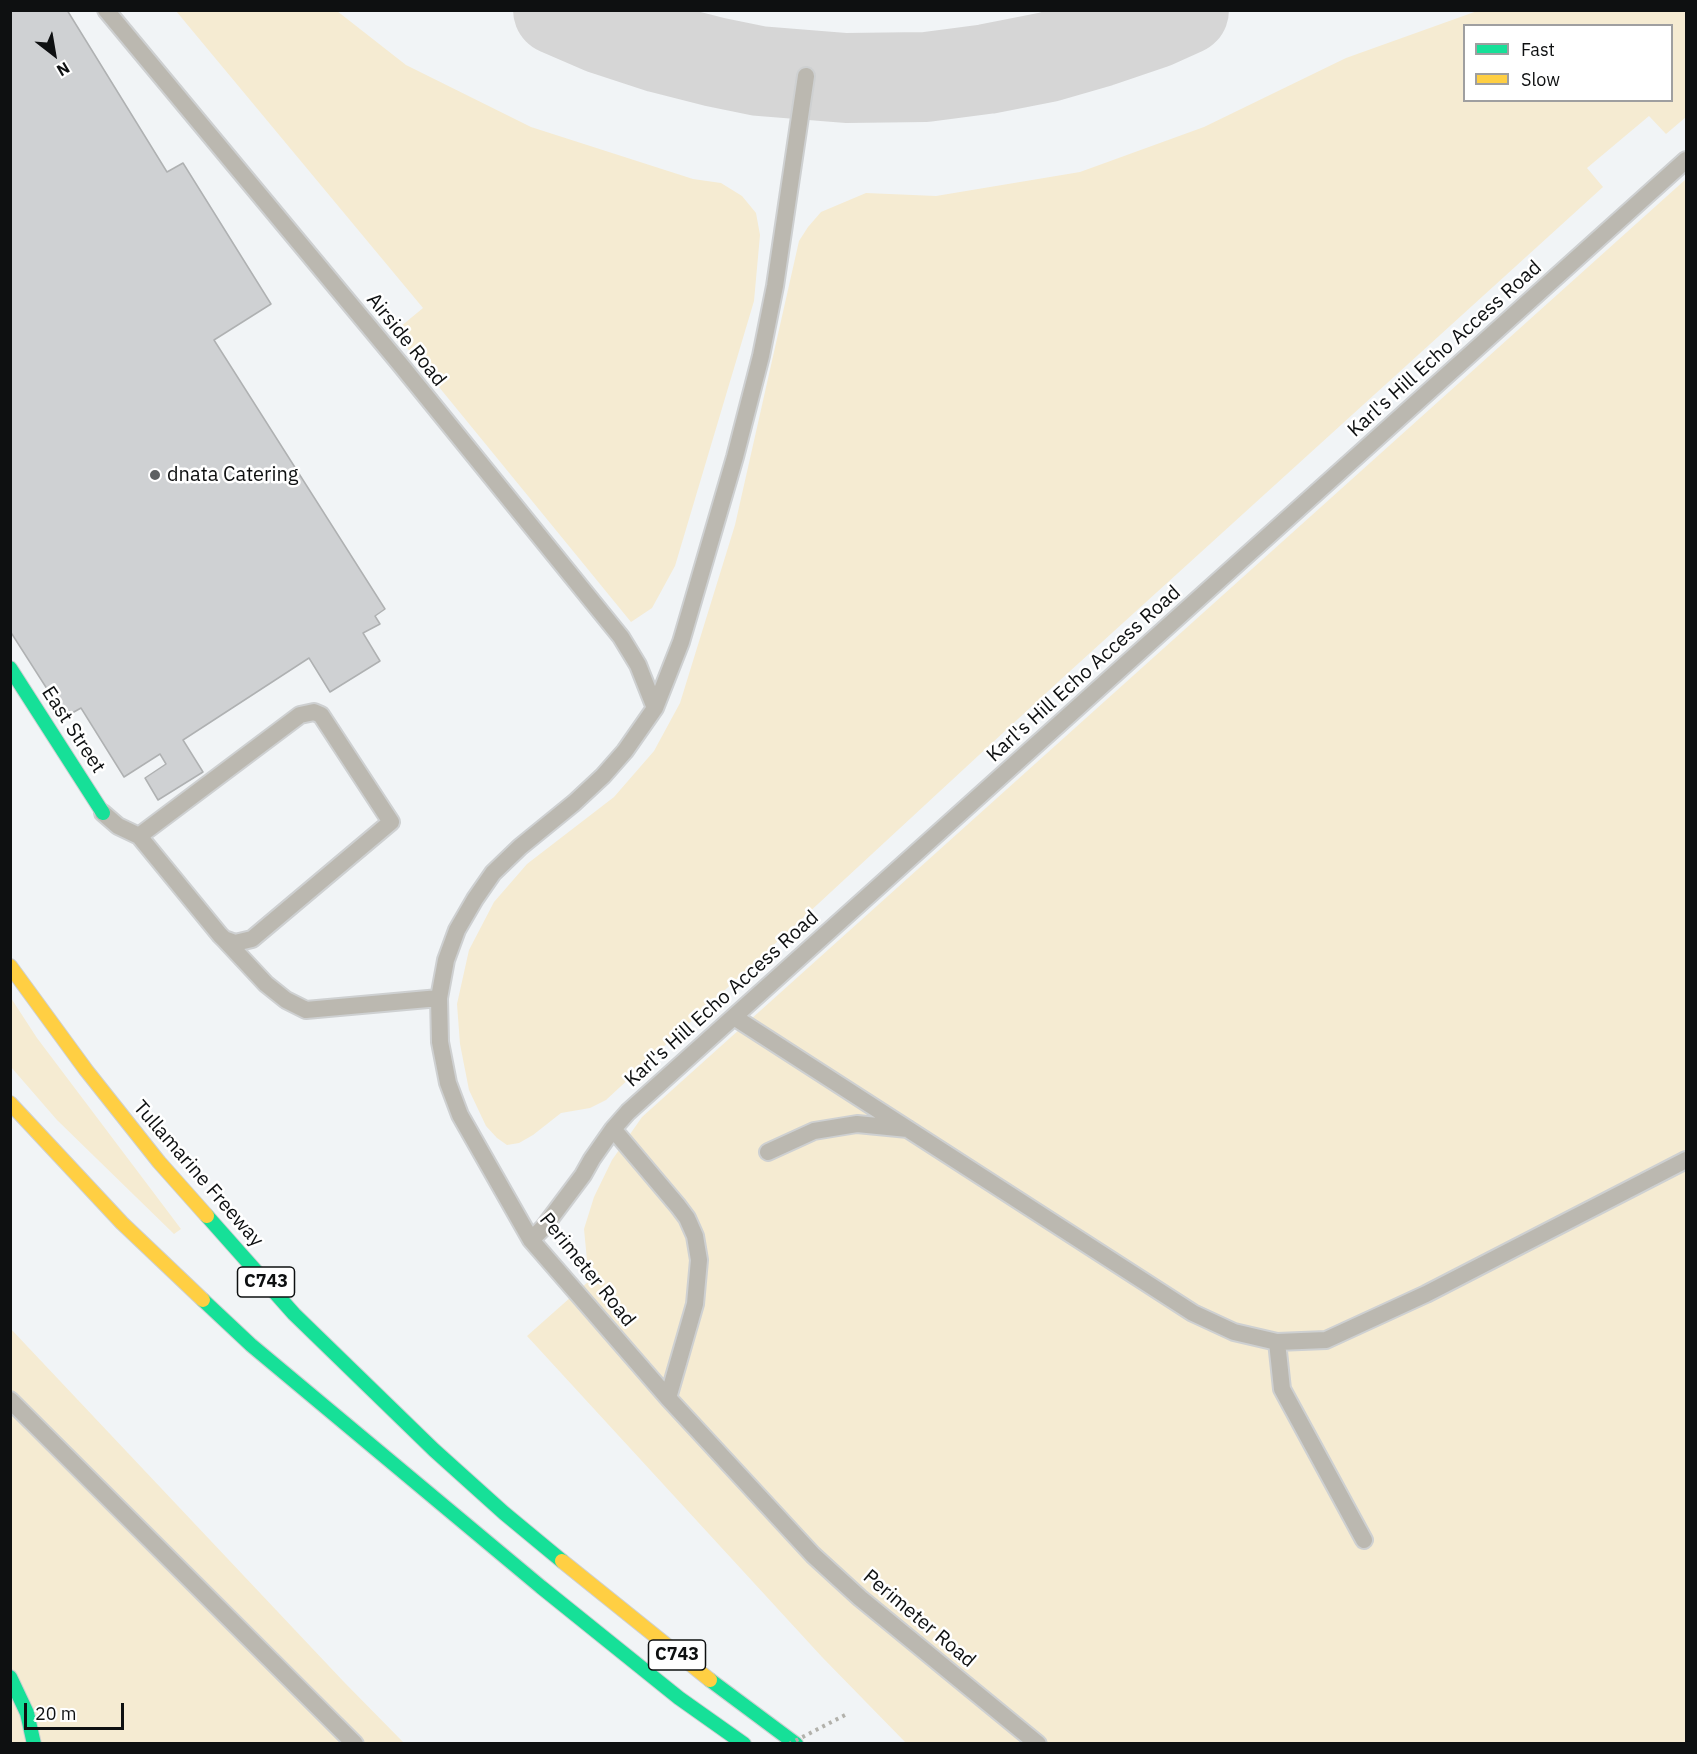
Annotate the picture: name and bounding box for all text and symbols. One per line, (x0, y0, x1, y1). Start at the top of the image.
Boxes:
north arrow (24, 24, 84, 84)
legend (1463, 24, 1673, 102)
text: Fast (1521, 38, 1555, 61)
text: N (53, 58, 73, 81)
text: Slow (1521, 68, 1560, 91)
street label: Karl's Hill Echo Access Road (1343, 256, 1547, 442)
street label: Airside Road (361, 288, 451, 392)
place label: dnata Catering (167, 463, 298, 487)
marker: dnata Catering (148, 468, 162, 482)
street label: Karl's Hill Echo Access Road (982, 581, 1186, 767)
street label: East Street (36, 682, 110, 778)
street label: Karl's Hill Echo Access Road (620, 906, 824, 1092)
street label: Tullamarine Freeway (128, 1096, 268, 1252)
street label: Perimeter Road (534, 1208, 640, 1332)
road number: C743 (238, 1267, 294, 1297)
street label: Perimeter Road (858, 1565, 980, 1673)
road number: C743 (648, 1640, 706, 1670)
scale bar (27, 1691, 128, 1729)
text: 20 m (35, 1702, 77, 1725)

